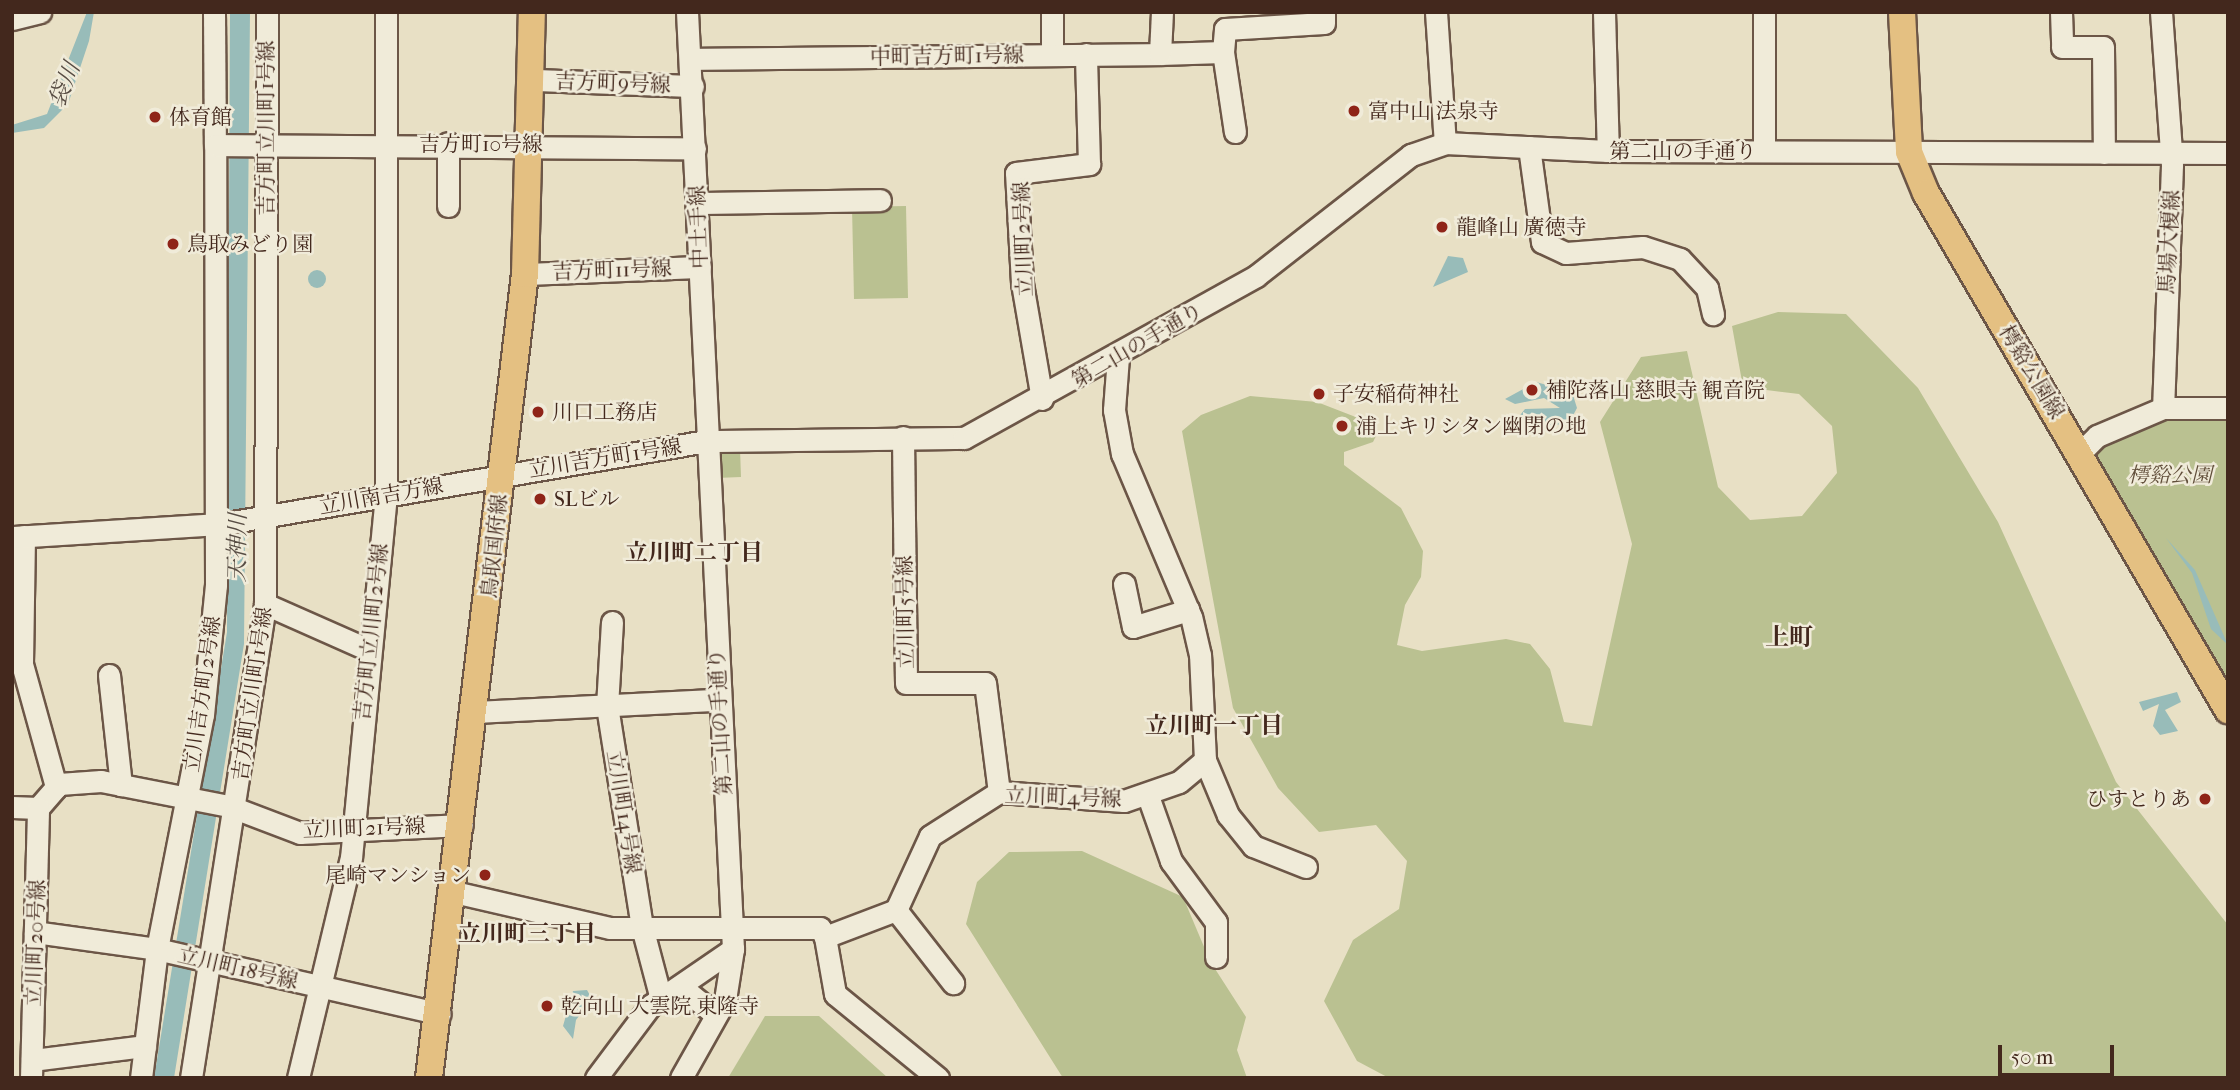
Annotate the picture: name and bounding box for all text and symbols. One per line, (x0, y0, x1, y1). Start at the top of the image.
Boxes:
street label: 吉方町立川町1号線 (253, 40, 279, 216)
street label: 中町吉方町1号線 (870, 42, 1024, 70)
water label: 袋川 (44, 59, 86, 111)
street label: 吉方町9号線 (555, 68, 671, 98)
place label: 富中山 法泉寺 (1368, 98, 1499, 124)
marker: 富中山 法泉寺 (1346, 103, 1362, 119)
place label: 体育館 (169, 104, 232, 130)
marker: 体育館 (147, 109, 163, 125)
street label: 吉方町10号線 (419, 131, 543, 157)
street label: 第二山の手通り (1610, 138, 1756, 164)
street label: 立川町2号線 (1008, 181, 1038, 297)
street label: 中土手線 (684, 185, 712, 269)
street label: 馬場大榎線 (2154, 189, 2184, 295)
place label: 龍峰山 廣徳寺 (1456, 214, 1587, 240)
marker: 龍峰山 廣徳寺 (1434, 219, 1450, 235)
place label: 鳥取みどり園 (187, 231, 313, 257)
marker: 鳥取みどり園 (165, 236, 181, 252)
street label: 吉方町11号線 (552, 255, 672, 285)
street label: 第二山の手通り (1067, 297, 1207, 393)
street label: 樗谿公園線 (1994, 321, 2070, 423)
place label: 補陀落山 慈眼寺 観音院 (1546, 377, 1765, 403)
place label: 子安稲荷神社 (1333, 381, 1459, 407)
marker: 補陀落山 慈眼寺 観音院 (1524, 382, 1540, 398)
marker: 子安稲荷神社 (1311, 386, 1327, 402)
place label: 川口工務店 (552, 399, 657, 425)
marker: 川口工務店 (530, 404, 546, 420)
place label: 浦上キリシタン幽閉の地 (1356, 413, 1587, 439)
marker: 浦上キリシタン幽閉の地 (1334, 418, 1350, 434)
street label: 立川吉方町1号線 (527, 433, 683, 483)
park label: 樗谿公園 (2128, 462, 2212, 488)
street label: 立川南吉方線 (317, 473, 445, 519)
place label: SLビル (554, 486, 619, 512)
marker: SLビル (532, 491, 548, 507)
street label: 鳥取国府線 (476, 492, 512, 600)
water label: 天神川 (224, 513, 252, 583)
district label: 立川町二丁目 (625, 539, 763, 567)
street label: 吉方町立川町2号線 (349, 542, 393, 722)
street label: 立川町5号線 (891, 555, 919, 669)
street label: 吉方町立川町1号線 (227, 605, 277, 783)
street label: 立川吉方町2号線 (179, 614, 225, 774)
district label: 上町 (1765, 624, 1813, 652)
street label: 第二山の手通り (704, 648, 736, 796)
district label: 立川町一丁目 (1145, 712, 1283, 740)
street label: 立川町14号線 (602, 748, 646, 876)
street label: 立川町4号線 (1004, 782, 1122, 812)
place label: ひすとりあ (2086, 786, 2191, 812)
marker: ひすとりあ (2197, 791, 2213, 807)
street label: 立川町21号線 (302, 813, 426, 843)
place label: 尾崎マンション (324, 862, 471, 888)
marker: 尾崎マンション (477, 867, 493, 883)
street label: 立川町20号線 (20, 879, 50, 1007)
district label: 立川町三丁目 (458, 920, 596, 948)
street label: 立川町18号線 (175, 942, 301, 994)
place label: 乾向山 大雲院 東隆寺 (561, 993, 759, 1019)
marker: 乾向山 大雲院 東隆寺 (539, 998, 555, 1014)
scale bar (2002, 1030, 2118, 1074)
text: 50 m (2011, 1045, 2054, 1069)

